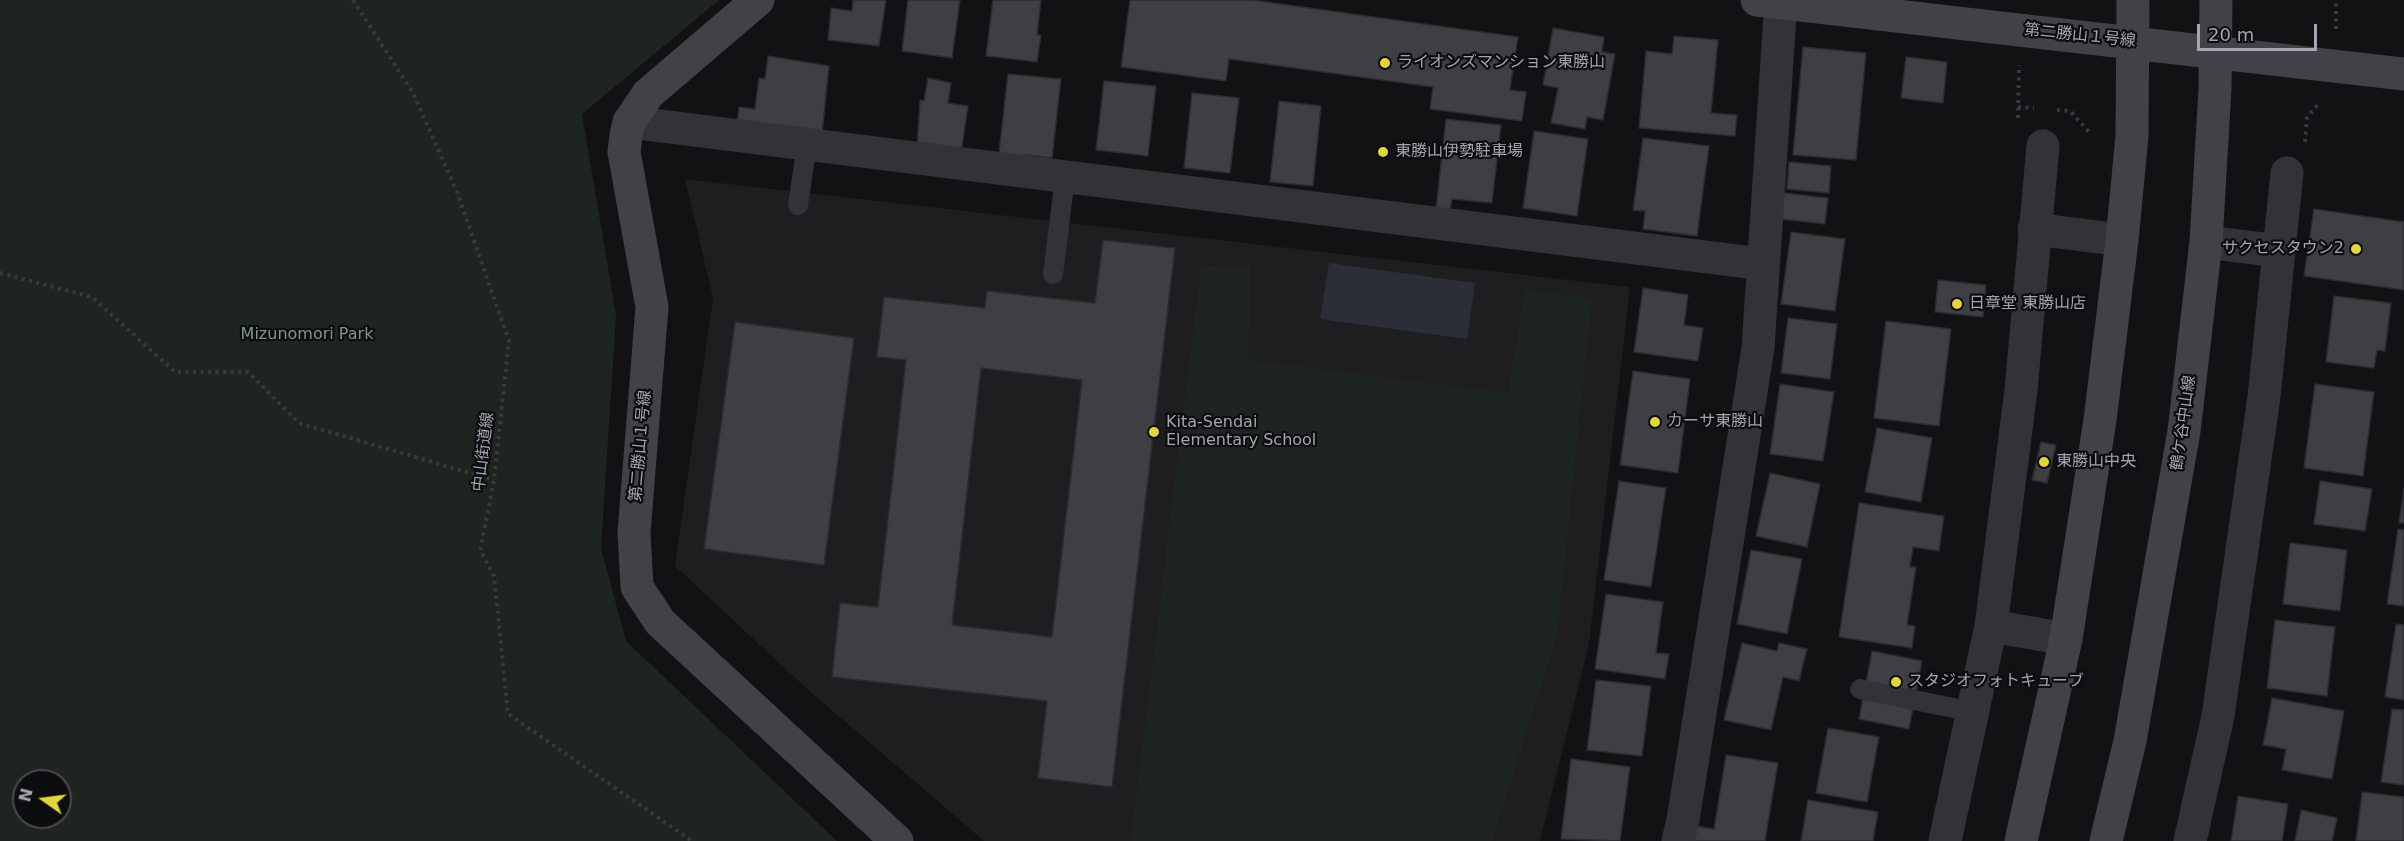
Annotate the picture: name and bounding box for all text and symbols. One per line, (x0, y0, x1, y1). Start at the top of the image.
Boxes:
scale bar (2200, 12, 2320, 50)
street label: 第二勝山１号線 (2023, 21, 2137, 51)
text: 20 m (2208, 24, 2254, 45)
place label: ライオンズマンション東勝山 (1397, 53, 1605, 73)
marker: ライオンズマンション東勝山 (1378, 56, 1392, 70)
place label: 東勝山伊勢駐車場 (1395, 142, 1523, 162)
marker: 東勝山伊勢駐車場 (1376, 145, 1390, 159)
place label: サクセスタウン2 (2222, 239, 2344, 259)
marker: サクセスタウン2 (2349, 242, 2363, 256)
place label: 日章堂 東勝山店 (1969, 294, 2086, 314)
marker: 日章堂 東勝山店 (1950, 297, 1964, 311)
park label: Mizunomori Park (241, 325, 373, 345)
street label: 鶴ケ谷中山線 (2168, 374, 2200, 472)
street label: 第二勝山１号線 (627, 389, 655, 503)
street label: 中山街道線 (470, 411, 498, 493)
place label: カーサ東勝山 (1667, 412, 1763, 432)
place label: Kita-Sendai Elementary School (1166, 413, 1316, 451)
marker: カーサ東勝山 (1648, 415, 1662, 429)
marker: Kita-Sendai Elementary School (1147, 425, 1161, 439)
place label: 東勝山中央 (2056, 452, 2136, 472)
marker: 東勝山中央 (2037, 455, 2051, 469)
place label: スタジオフォトキューブ (1908, 672, 2084, 692)
marker: スタジオフォトキューブ (1889, 675, 1903, 689)
north arrow (12, 769, 72, 829)
text: N (15, 786, 37, 804)

